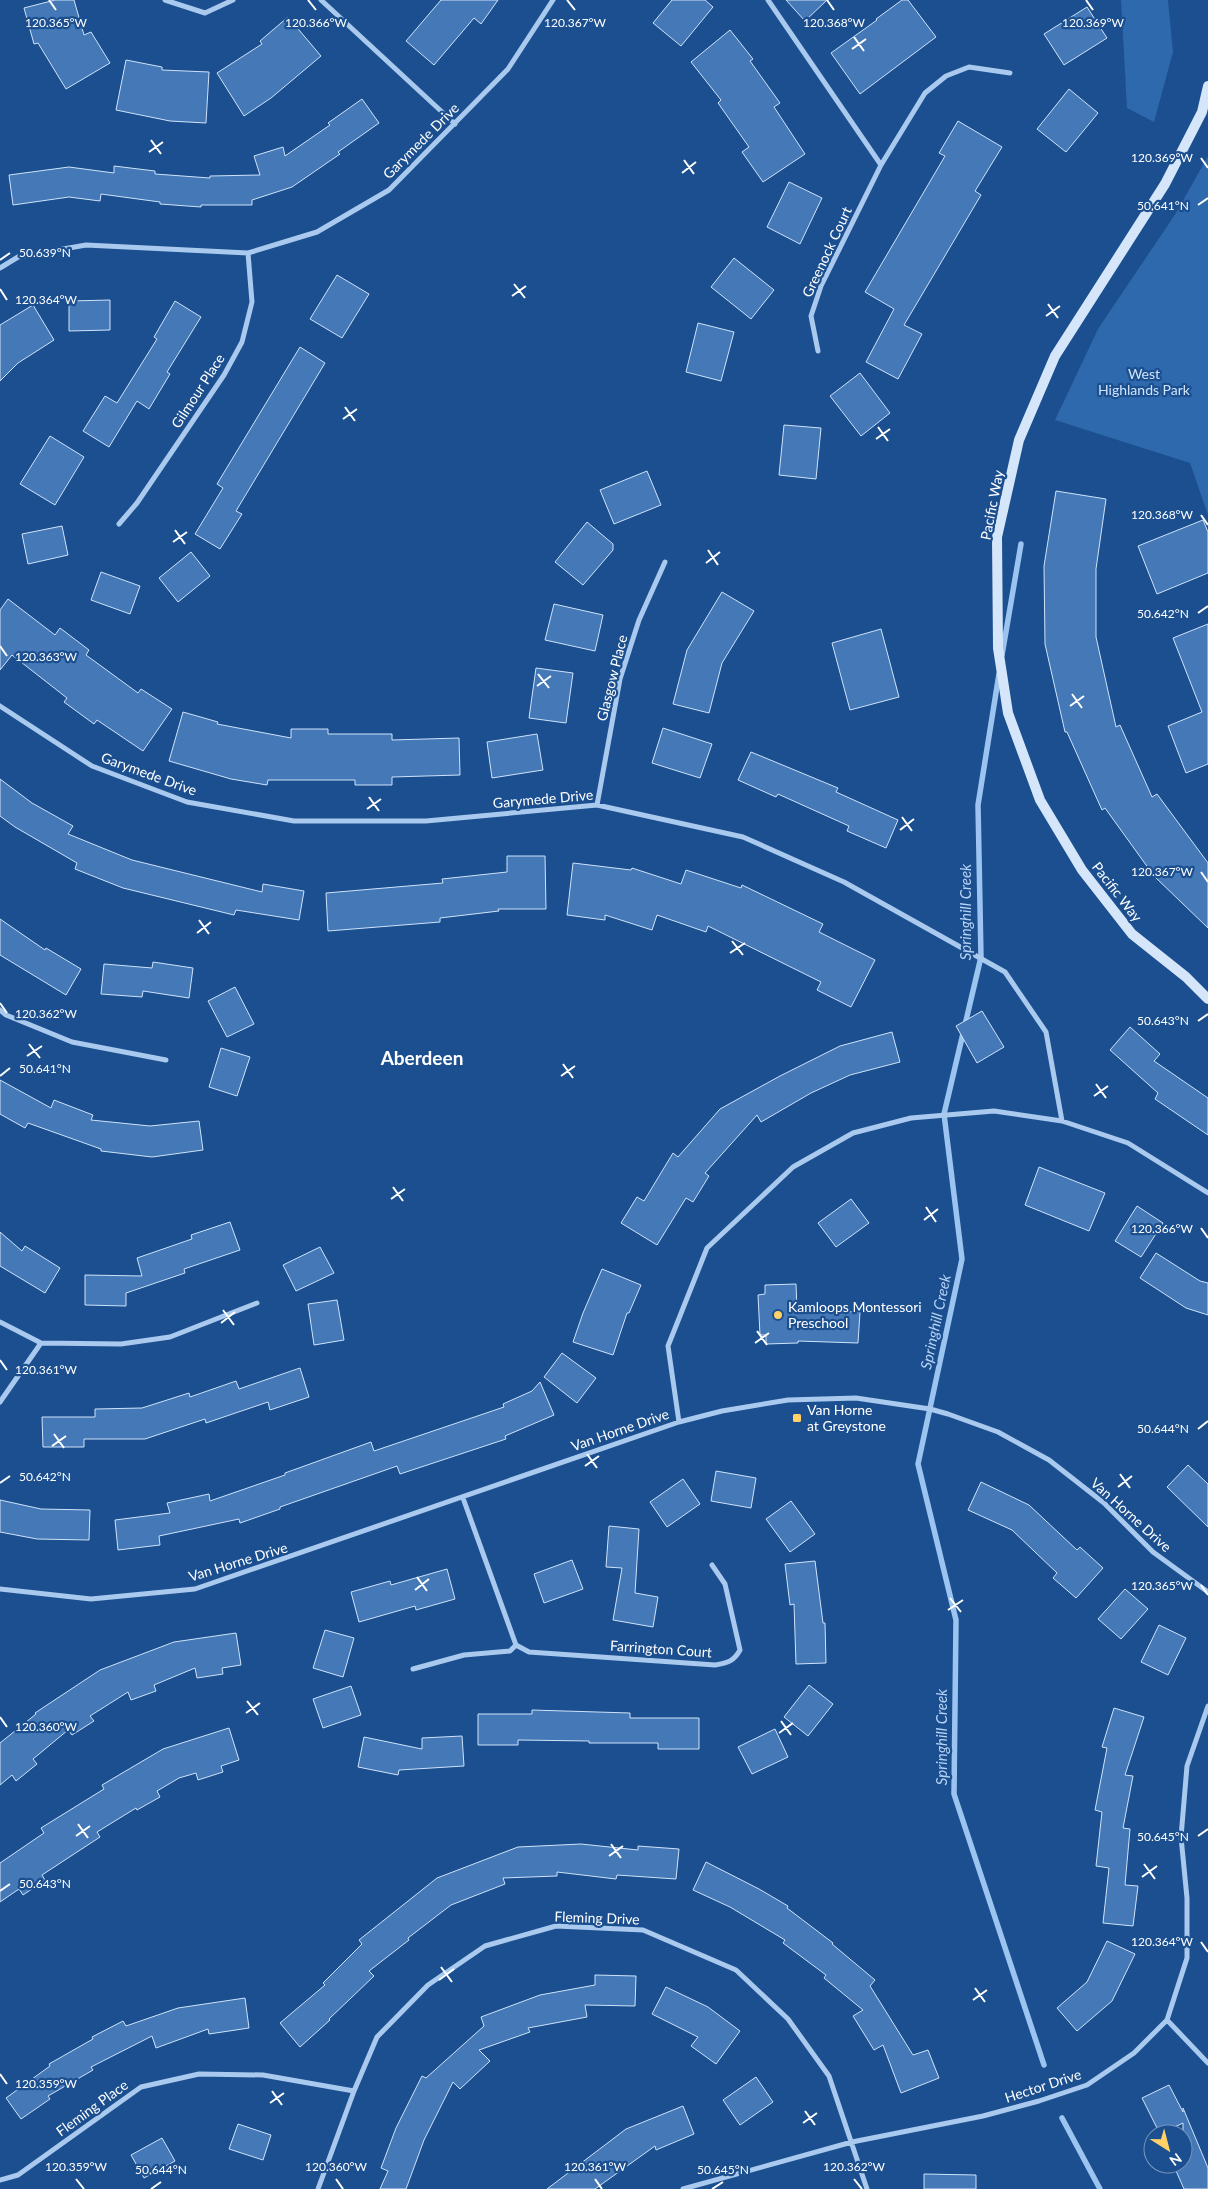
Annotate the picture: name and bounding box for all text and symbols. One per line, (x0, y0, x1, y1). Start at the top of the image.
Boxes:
text: 120.365°W (25, 15, 88, 30)
text: 120.366°W (285, 15, 348, 30)
text: 120.367°W (544, 15, 607, 30)
text: 120.368°W (803, 15, 866, 30)
text: 120.369°W (1062, 15, 1125, 30)
street label: Garymede Drive (379, 99, 462, 182)
text: 120.369°W (1131, 150, 1194, 165)
text: 50.641°N (1137, 198, 1189, 213)
street label: Greenock Court (798, 204, 855, 300)
text: 50.639°N (19, 245, 71, 260)
text: 120.364°W (15, 292, 78, 307)
street label: Gilmour Place (167, 350, 228, 431)
park label: West Highlands Park (1098, 365, 1191, 398)
street label: Pacific Way (976, 468, 1007, 541)
text: 120.368°W (1131, 507, 1194, 522)
text: 50.642°N (1137, 606, 1189, 621)
street label: Glasgow Place (593, 633, 630, 723)
text: 120.363°W (15, 649, 78, 664)
street label: Garymede Drive (99, 748, 199, 799)
street label: Garymede Drive (492, 786, 594, 811)
street label: Pacific Way (1089, 858, 1146, 926)
water label: Springhill Creek (956, 863, 974, 960)
text: 120.367°W (1131, 864, 1194, 879)
text: 120.362°W (15, 1006, 78, 1021)
text: 50.643°N (1137, 1013, 1189, 1028)
district label: Aberdeen (380, 1046, 463, 1069)
text: 50.641°N (19, 1061, 71, 1076)
text: 120.366°W (1131, 1221, 1194, 1236)
water label: Springhill Creek (916, 1272, 954, 1371)
place label: Kamloops Montessori Preschool (788, 1298, 922, 1331)
marker: Kamloops Montessori Preschool (772, 1309, 784, 1321)
text: 120.361°W (15, 1362, 78, 1377)
place label: Van Horne at Greystone (807, 1401, 886, 1434)
street label: Van Horne Drive (569, 1405, 671, 1454)
marker: Van Horne at Greystone (791, 1412, 803, 1424)
text: 50.644°N (1137, 1421, 1189, 1436)
text: 50.642°N (19, 1469, 71, 1484)
street label: Van Horne Drive (1088, 1474, 1175, 1555)
street label: Van Horne Drive (186, 1538, 289, 1585)
text: 120.365°W (1131, 1578, 1194, 1593)
street label: Farrington Court (610, 1636, 712, 1661)
water label: Springhill Creek (932, 1688, 950, 1785)
text: 120.360°W (15, 1719, 78, 1734)
text: 50.645°N (1137, 1829, 1189, 1844)
text: 50.643°N (19, 1876, 71, 1891)
street label: Fleming Drive (554, 1908, 640, 1927)
text: 120.364°W (1131, 1934, 1194, 1949)
street label: Hector Drive (1003, 2065, 1083, 2106)
text: 120.359°W (15, 2076, 78, 2091)
street label: Fleming Place (52, 2076, 131, 2139)
north arrow (1143, 2124, 1193, 2174)
text: N (1167, 2150, 1185, 2170)
text: 120.359°W (45, 2159, 108, 2174)
text: 120.360°W (305, 2159, 368, 2174)
text: 120.361°W (564, 2159, 627, 2174)
text: 120.362°W (823, 2159, 886, 2174)
text: 50.644°N (135, 2162, 187, 2177)
text: 50.645°N (697, 2162, 749, 2177)

